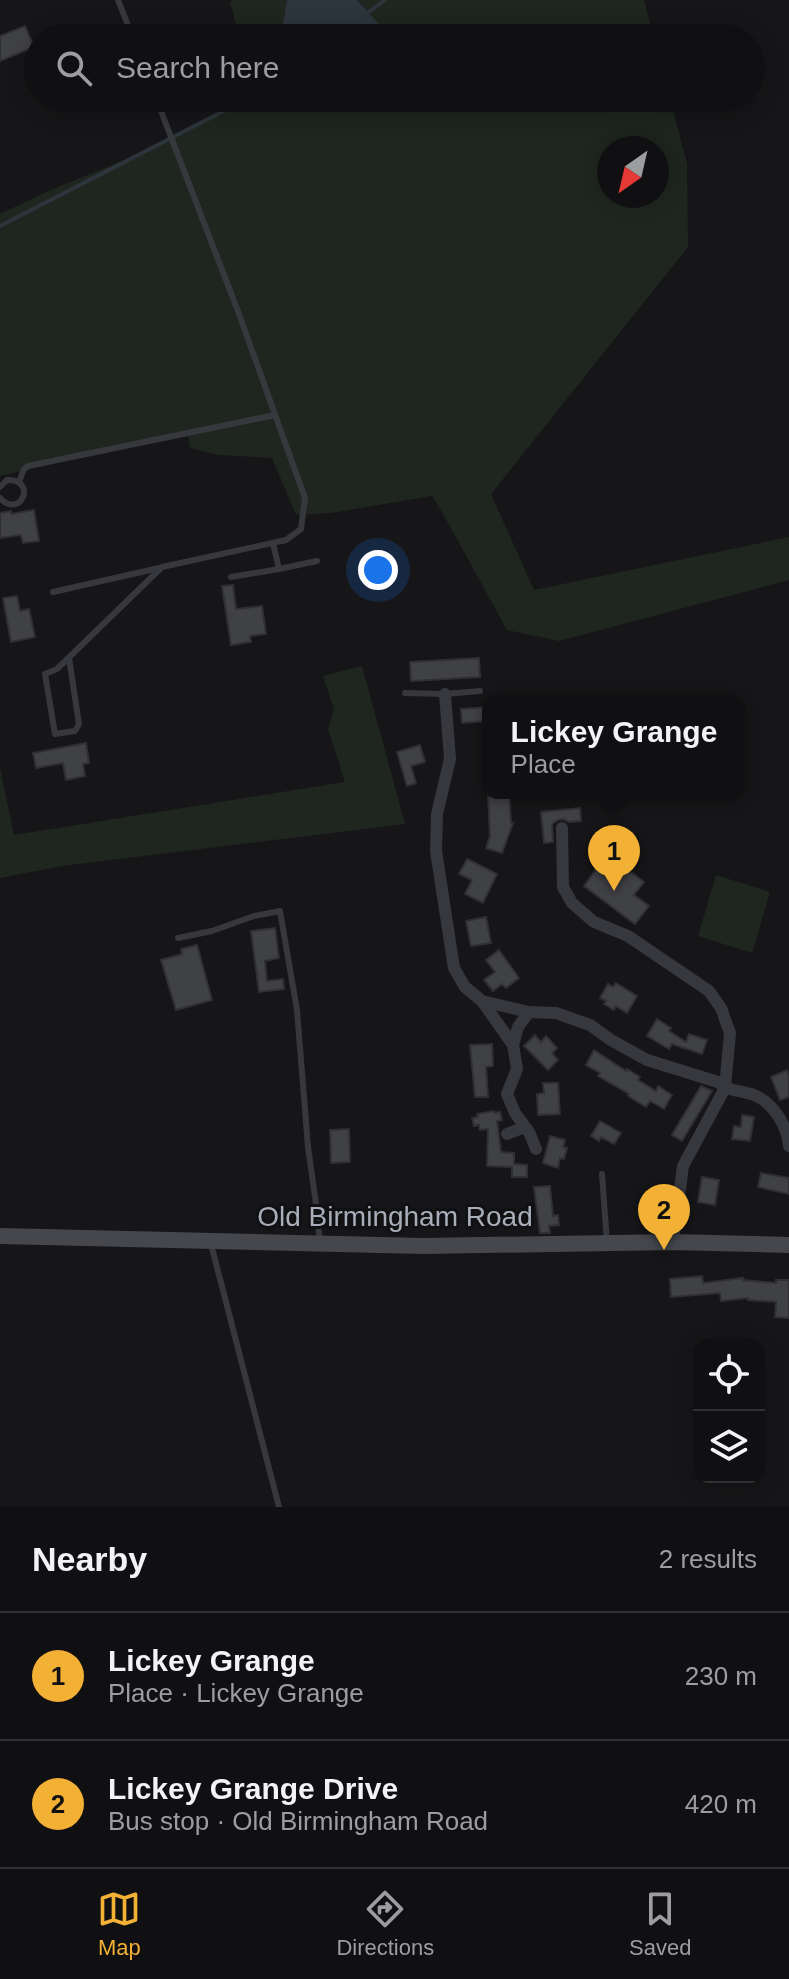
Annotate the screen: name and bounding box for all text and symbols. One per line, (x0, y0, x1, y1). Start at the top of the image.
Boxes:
search box (24, 24, 765, 112)
icon: search (52, 46, 96, 90)
text: Search here (116, 51, 279, 84)
north arrow (597, 136, 669, 208)
your location (358, 550, 398, 590)
popup (482, 695, 746, 799)
text: Lickey Grange (511, 715, 717, 748)
text: Place (511, 749, 576, 779)
pin: 1 (588, 825, 640, 891)
pin: 2 (638, 1184, 690, 1250)
street label: Old Birmingham Road (257, 1201, 533, 1232)
map controls (693, 1339, 765, 1483)
button: locate (693, 1339, 765, 1411)
button: layers (693, 1411, 765, 1483)
text: Nearby (32, 1540, 147, 1578)
text: 2 results (659, 1544, 757, 1574)
text: Lickey Grange (108, 1644, 315, 1677)
text: 1 (51, 1661, 65, 1691)
text: 230 m (685, 1661, 757, 1691)
text: Place · Lickey Grange (108, 1678, 364, 1708)
text: Lickey Grange Drive (108, 1772, 398, 1805)
text: 2 (51, 1789, 65, 1819)
text: 420 m (685, 1789, 757, 1819)
text: Bus stop · Old Birmingham Road (108, 1806, 488, 1836)
tab: Map (97, 1887, 141, 1961)
tab: Directions (336, 1887, 434, 1961)
tab: Saved (629, 1887, 692, 1961)

